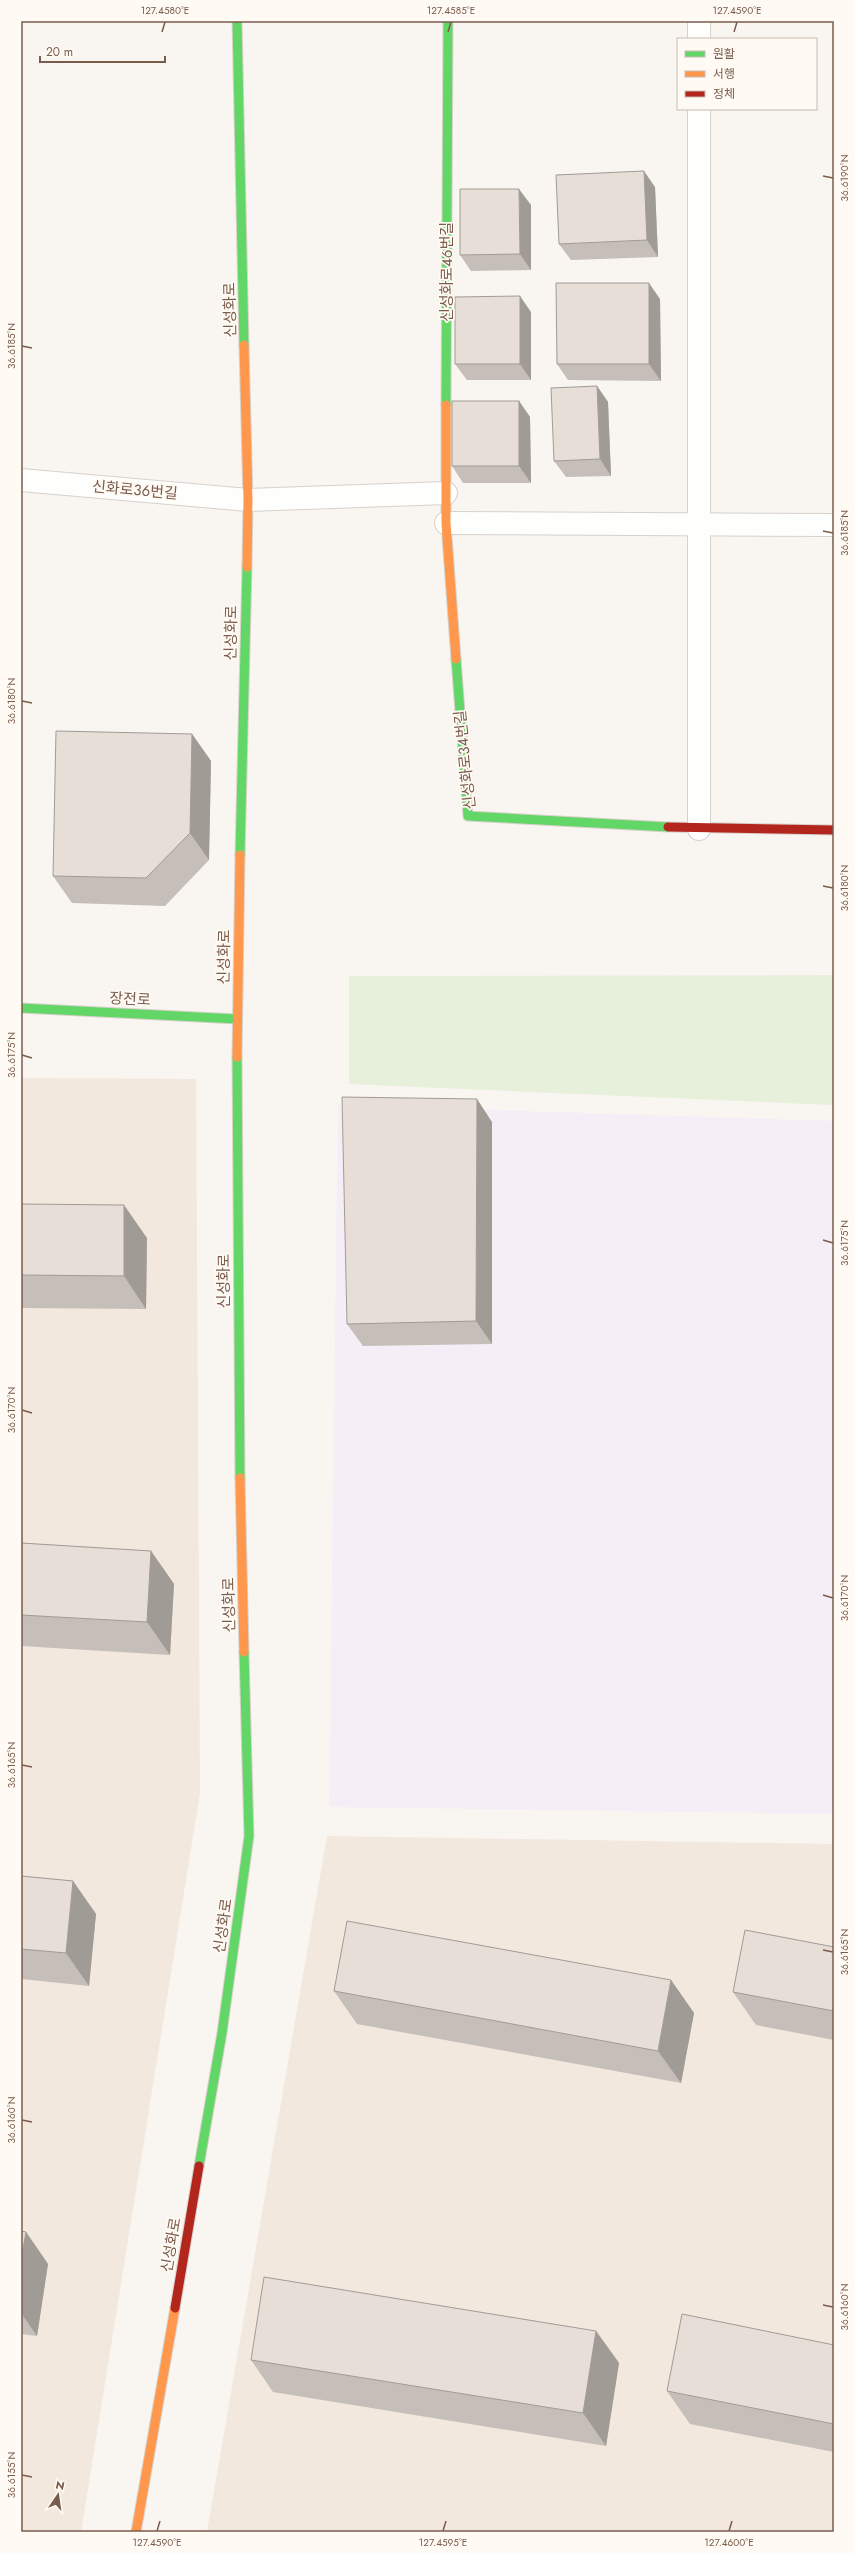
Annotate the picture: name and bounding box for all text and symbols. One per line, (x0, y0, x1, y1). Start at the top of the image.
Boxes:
text: 127.4580°E (141, 3, 189, 18)
text: 127.4585°E (427, 3, 475, 18)
text: 127.4590°E (713, 3, 761, 18)
scale bar (40, 38, 165, 64)
legend (677, 38, 817, 110)
text: 20 m (46, 43, 73, 61)
text: 원활 (713, 45, 735, 63)
text: 서행 (713, 65, 735, 83)
text: 정체 (713, 85, 735, 103)
text: 36.6190°N (837, 155, 852, 201)
street label: 신성화로46번길 (436, 222, 458, 322)
street label: 신성화로 (219, 282, 241, 338)
text: 36.6185°N (4, 323, 19, 369)
street label: 신화로36번길 (91, 475, 179, 505)
text: 36.6185°N (837, 510, 852, 556)
street label: 신성화로 (220, 605, 242, 661)
text: 36.6180°N (4, 678, 19, 724)
street label: 신성화로34번길 (449, 709, 481, 811)
text: 36.6180°N (837, 865, 852, 911)
street label: 신성화로 (213, 929, 235, 985)
street label: 장전로 (109, 987, 151, 1011)
text: 36.6175°N (4, 1032, 19, 1078)
text: 36.6175°N (837, 1220, 852, 1266)
street label: 신성화로 (213, 1253, 235, 1309)
text: 36.6170°N (4, 1387, 19, 1433)
text: 36.6170°N (837, 1575, 852, 1621)
street label: 신성화로 (218, 1577, 240, 1633)
text: 36.6165°N (4, 1742, 19, 1788)
street label: 신성화로 (208, 1897, 238, 1955)
text: 36.6165°N (837, 1929, 852, 1975)
text: 36.6160°N (4, 2097, 19, 2143)
street label: 신성화로 (155, 2216, 187, 2274)
text: 36.6160°N (837, 2284, 852, 2330)
text: 36.6155°N (4, 2452, 19, 2498)
north arrow (38, 2475, 78, 2515)
text: N (54, 2476, 66, 2494)
text: 127.4590°E (133, 2535, 181, 2550)
text: 127.4595°E (419, 2535, 467, 2550)
text: 127.4600°E (704, 2535, 754, 2550)

